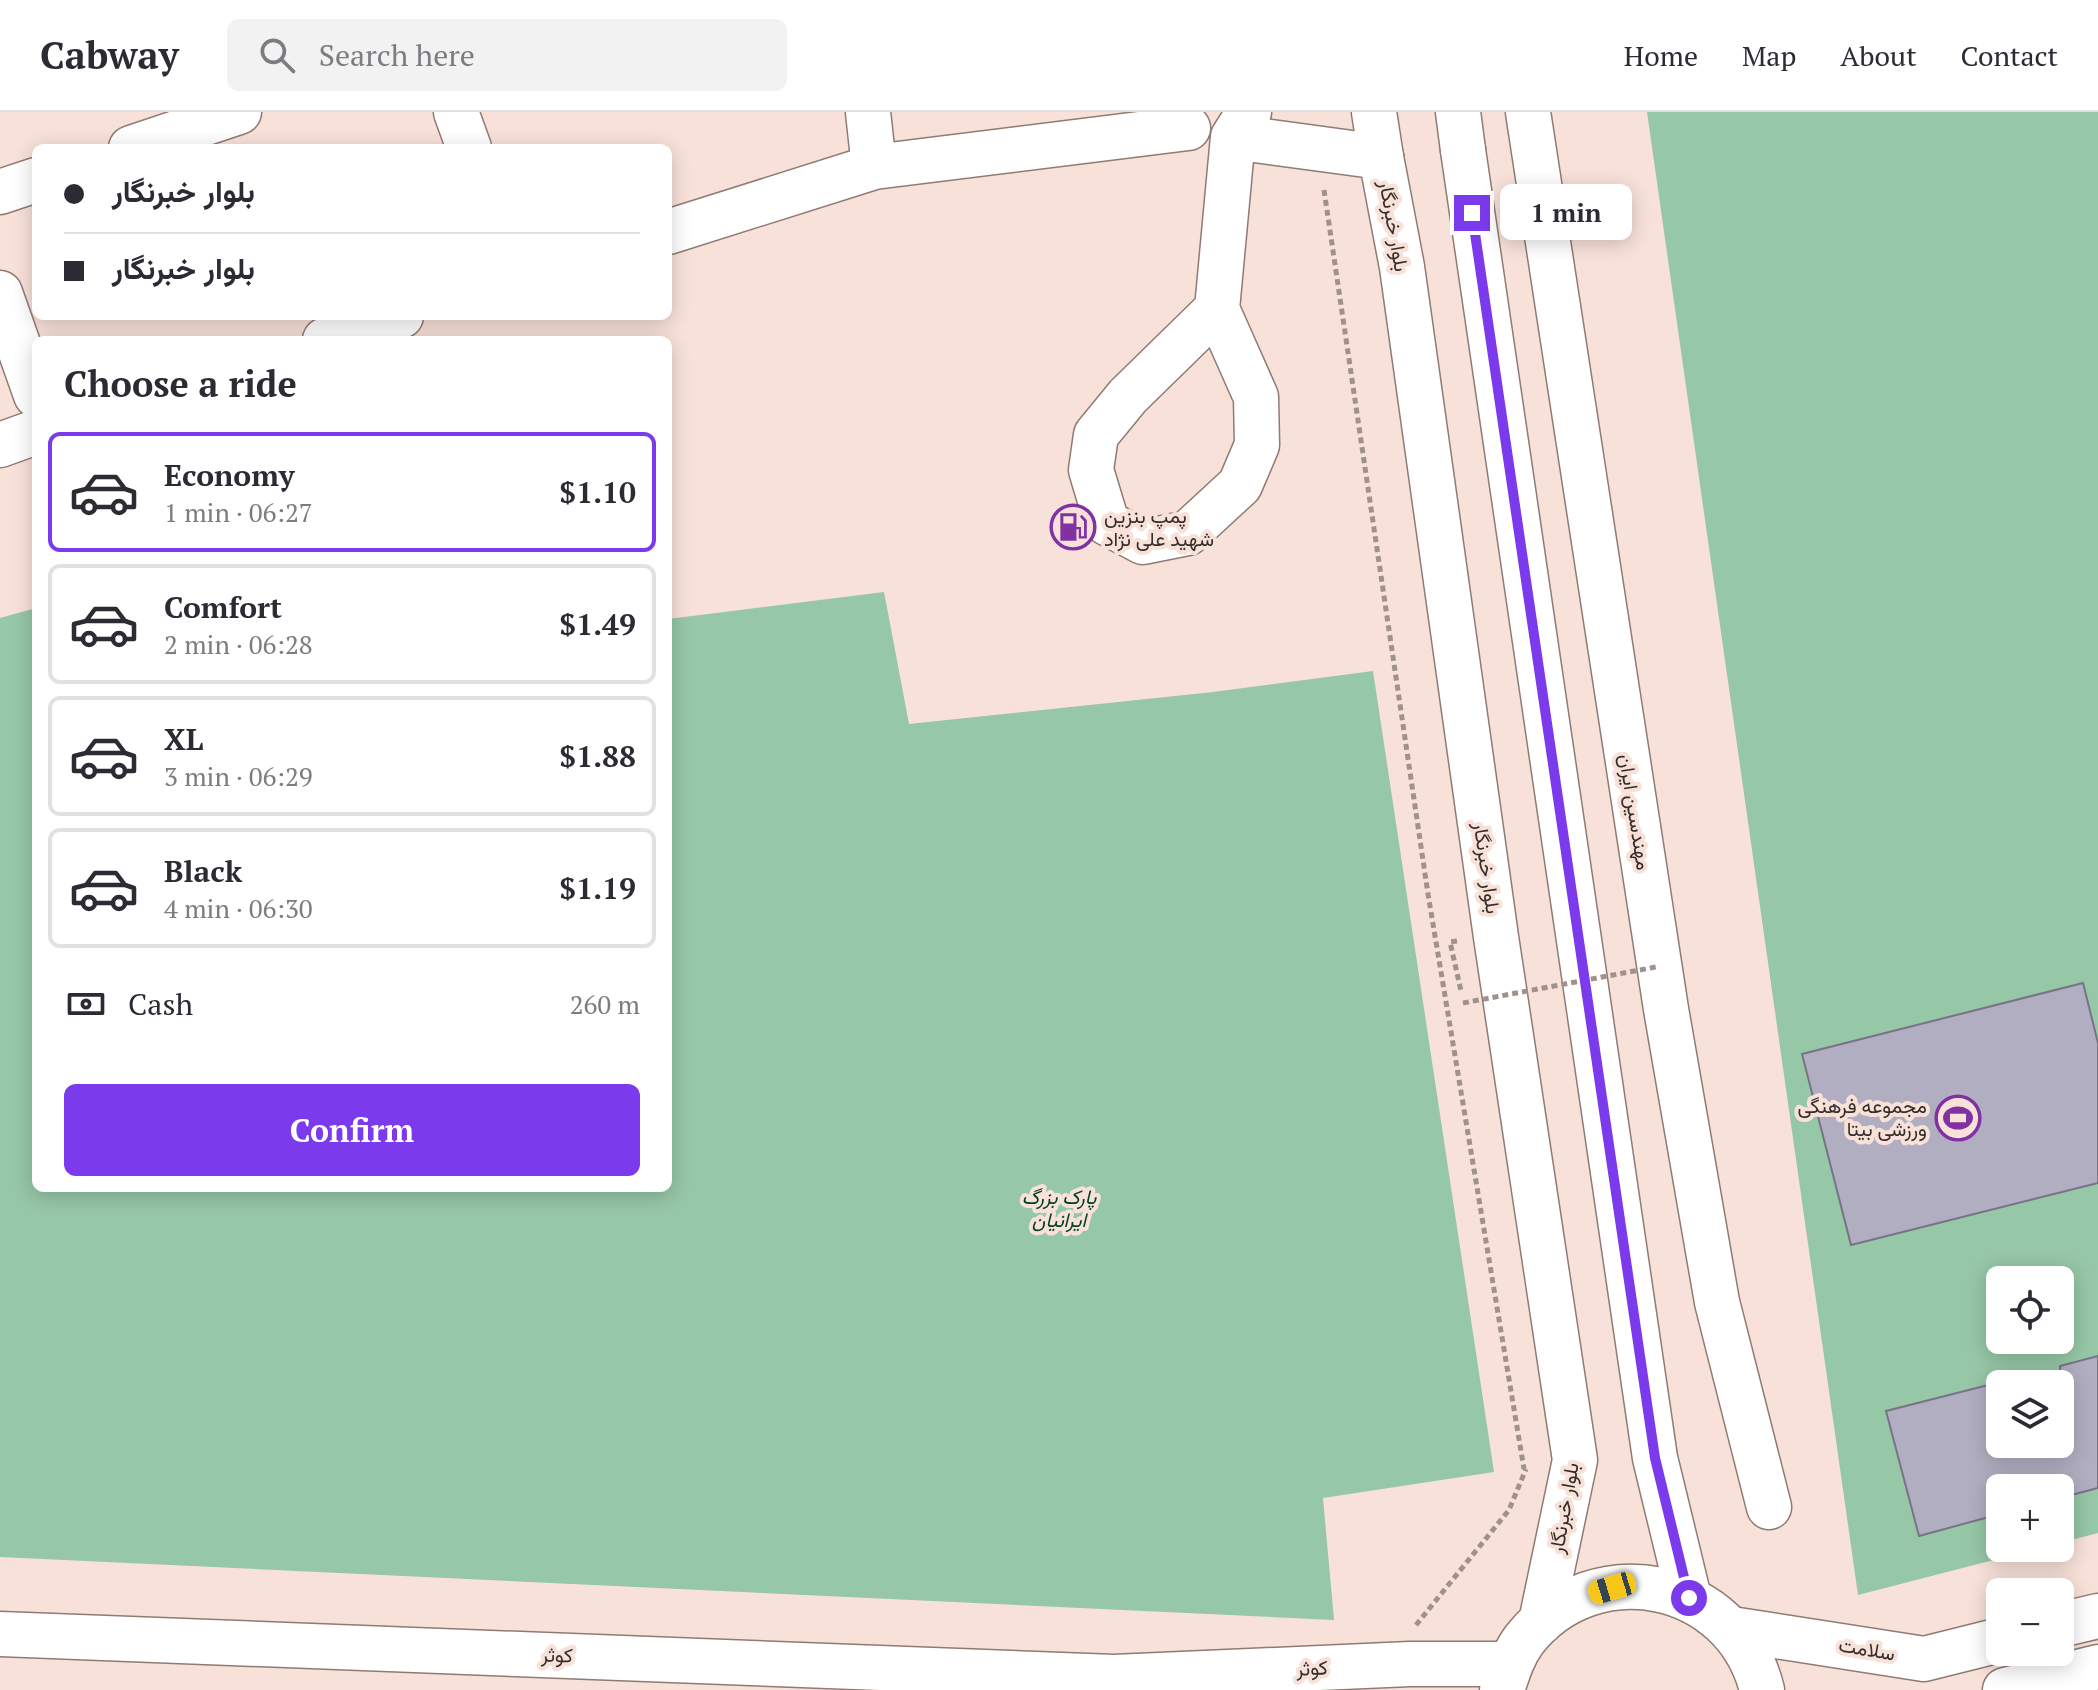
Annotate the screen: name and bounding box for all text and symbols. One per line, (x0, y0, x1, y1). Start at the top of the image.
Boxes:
search box (227, 19, 787, 91)
text: Cabway (40, 30, 179, 80)
icon: search (255, 33, 299, 77)
text: Search here (319, 35, 475, 75)
text: Home (1624, 37, 1698, 74)
text: Map (1742, 37, 1796, 74)
text: About (1840, 37, 1917, 74)
text: Contact (1961, 37, 2058, 74)
text: بلوار خبرنگار (112, 171, 255, 211)
street label: بلوار خبرنگار (1373, 177, 1416, 274)
callout: 1 min (1500, 185, 1632, 241)
route end (1454, 195, 1490, 231)
text: 1 min (1530, 195, 1602, 229)
text: بلوار خبرنگار (112, 248, 255, 288)
text: Choose a ride (64, 360, 297, 407)
text: Economy (164, 455, 295, 495)
icon: car (68, 456, 140, 528)
text: $1.10 (559, 472, 636, 512)
text: 1 min · 06:27 (164, 495, 313, 529)
place label: پمپ بنزین شهید علی نژاد (1104, 502, 1214, 552)
fuel station icon: پمپ بنزین شهید علی نژاد (1049, 503, 1097, 551)
text: Comfort (164, 587, 282, 627)
icon: car (68, 588, 140, 660)
text: $1.49 (559, 604, 636, 644)
text: 2 min · 06:28 (164, 627, 313, 661)
text: XL (164, 719, 203, 759)
icon: car (68, 720, 140, 792)
text: $1.88 (559, 736, 636, 776)
street label: مهندسین ایران (1613, 752, 1658, 872)
text: 3 min · 06:29 (164, 759, 313, 793)
street label: بلوار خبرنگار (1468, 819, 1507, 915)
text: Black (164, 851, 242, 891)
icon: car (68, 852, 140, 924)
text: $1.19 (559, 868, 636, 908)
text: 4 min · 06:30 (164, 891, 313, 925)
icon: cash (64, 982, 108, 1026)
text: Cash (128, 984, 193, 1024)
text: 260 m (570, 987, 640, 1021)
button: Confirm (64, 1084, 640, 1176)
place label: مجموعه فرهنگی ورزشی بیتا (1798, 1092, 1927, 1142)
sports icon: مجموعه فرهنگی ورزشی بیتا (1934, 1094, 1982, 1142)
park label: پارک بزرگ ایرانیان (1022, 1183, 1097, 1233)
map controls (1986, 1266, 2074, 1666)
button: locate (1986, 1266, 2074, 1354)
button: layers (1986, 1370, 2074, 1458)
street label: بلوار خبرنگار (1542, 1460, 1585, 1557)
button: + (1986, 1474, 2074, 1562)
car (1586, 1570, 1638, 1606)
button: − (1986, 1578, 2074, 1666)
route start (1671, 1580, 1707, 1616)
street label: سلامت (1837, 1630, 1898, 1667)
street label: کوثر (540, 1640, 573, 1669)
street label: کوثر (1294, 1653, 1329, 1682)

